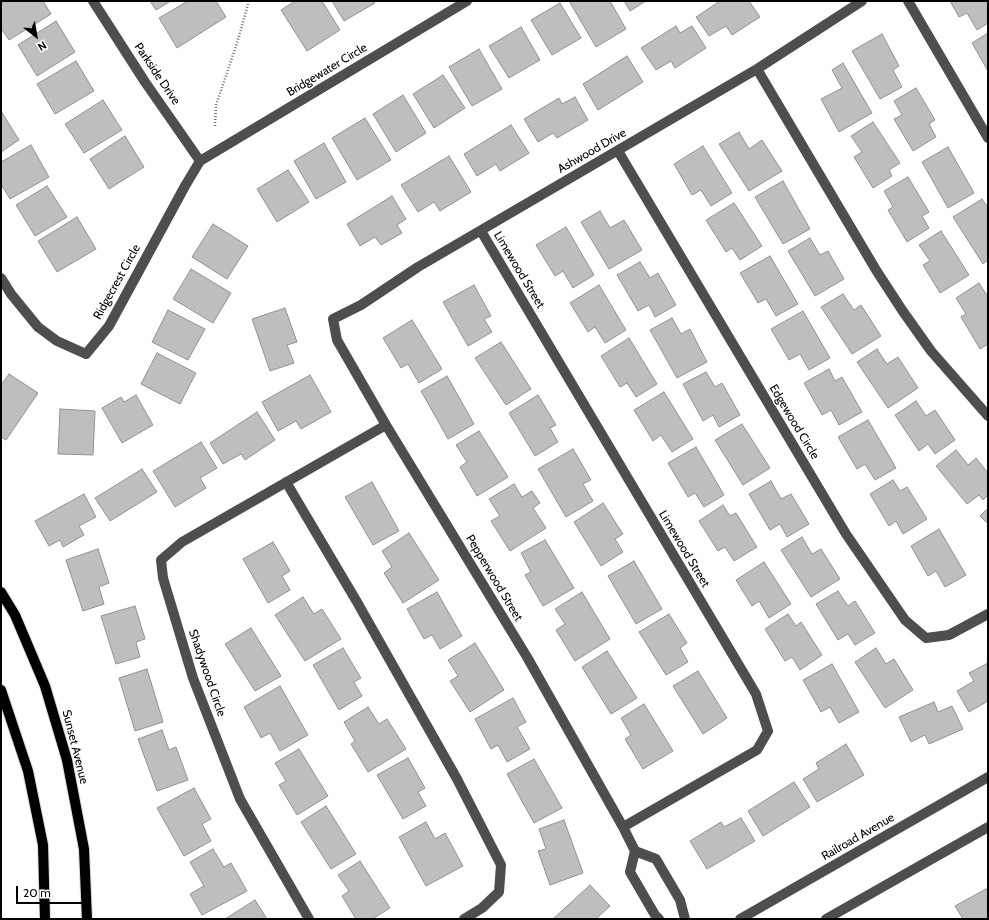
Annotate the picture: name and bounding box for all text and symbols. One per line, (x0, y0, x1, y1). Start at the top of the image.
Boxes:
north arrow (16, 16, 56, 56)
text: N (35, 38, 49, 54)
street label: Parkside Drive (131, 40, 183, 108)
street label: Bridgewater Circle (284, 40, 370, 100)
street label: Ashwood Drive (555, 126, 629, 176)
street label: Limewood Street (490, 229, 548, 311)
street label: Ridgecrest Circle (90, 242, 144, 322)
street label: Edgewood Circle (766, 382, 822, 462)
street label: Limewood Street (655, 508, 713, 590)
street label: Pepperwood Street (463, 532, 525, 624)
street label: Shadywood Circle (185, 627, 229, 719)
street label: Sunset Avenue (59, 708, 91, 786)
street label: Railroad Avenue (819, 810, 897, 864)
scale bar (18, 878, 88, 904)
text: 20 m (23, 885, 51, 900)

